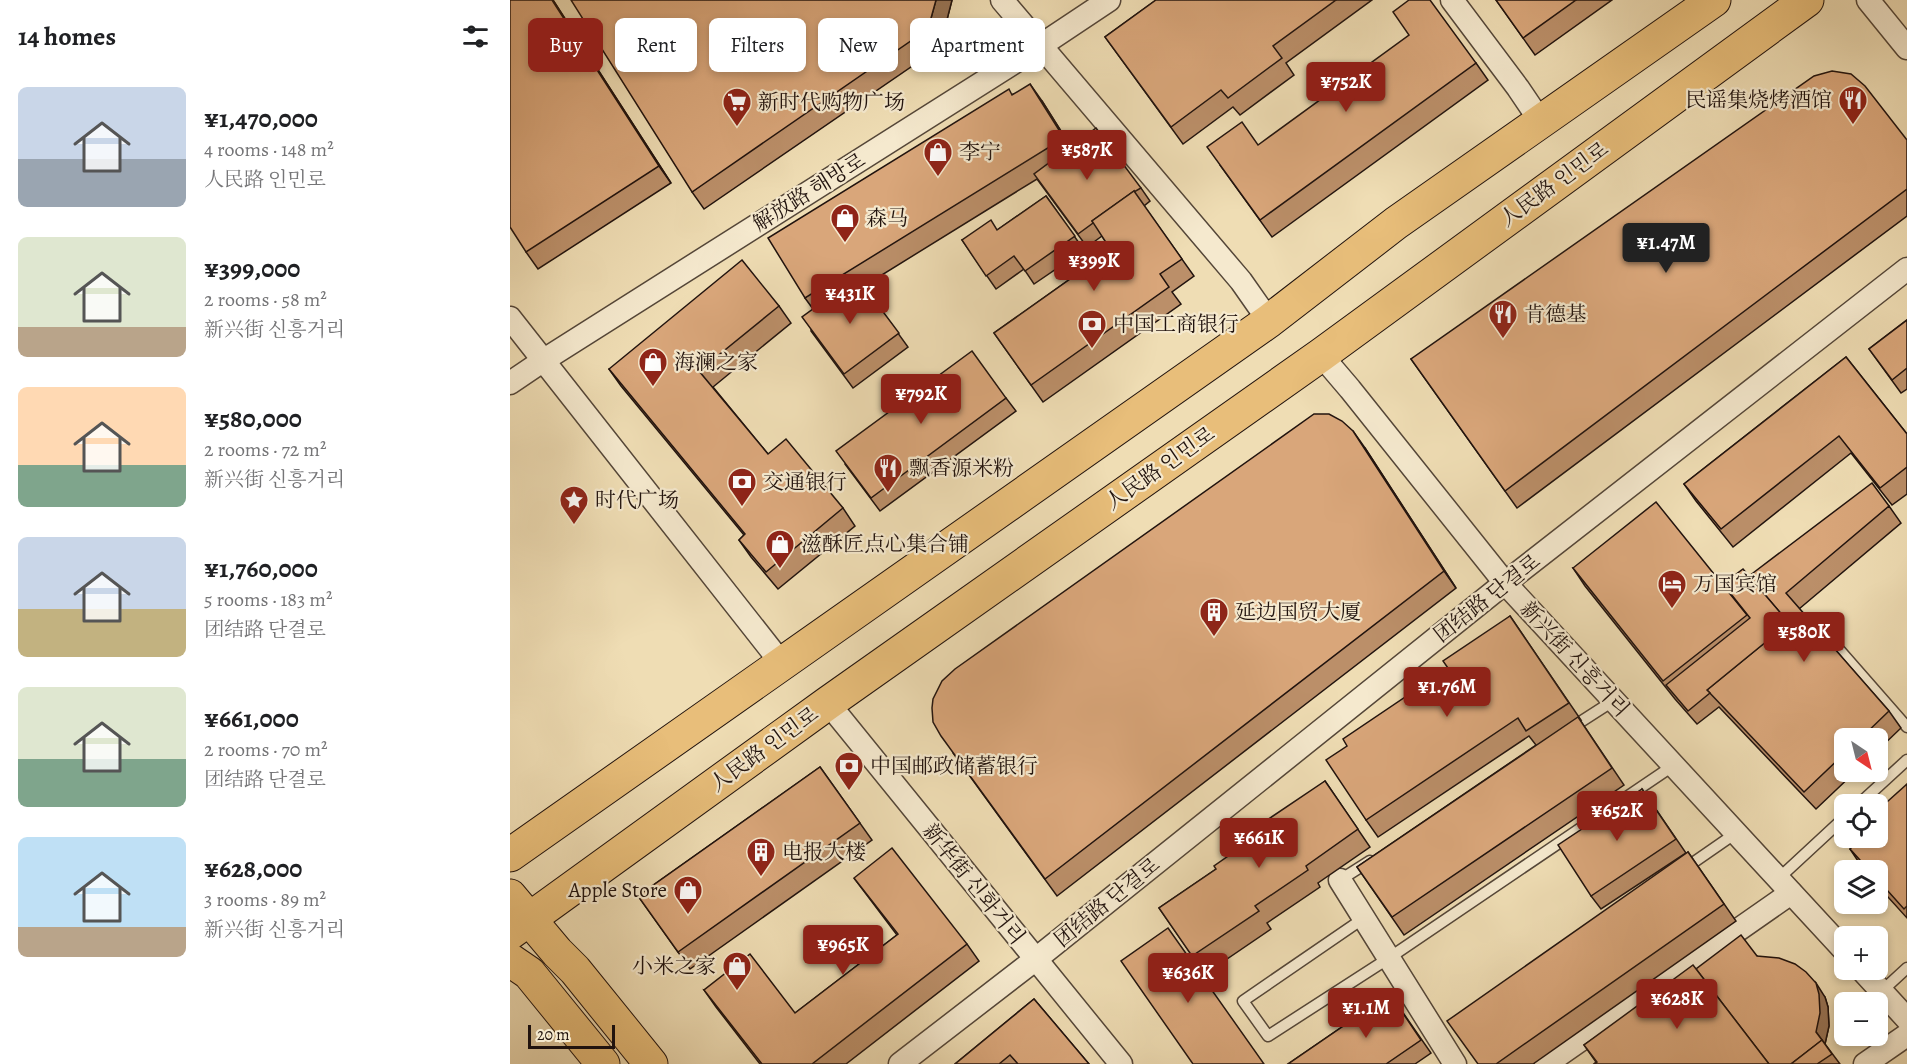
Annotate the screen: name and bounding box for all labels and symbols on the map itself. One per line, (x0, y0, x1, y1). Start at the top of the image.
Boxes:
pin: ¥752K (1304, 62, 1388, 113)
restaurant icon: 民谣集烧烤酒馆 (1837, 84, 1869, 126)
supermarket icon: 新时代购物广场 (721, 86, 753, 128)
place label: 民谣集烧烤酒馆 (1685, 86, 1832, 114)
place label: 新时代购物广场 (758, 88, 905, 116)
pin: ¥587K (1045, 130, 1129, 181)
street label: 人民路 인민로 (1494, 135, 1614, 233)
shop icon: 李宁 (922, 136, 954, 178)
place label: 李宁 (959, 138, 1001, 166)
street label: 解放路 해방로 (747, 146, 871, 238)
shop icon: 森马 (829, 202, 861, 244)
place label: 森马 (866, 204, 908, 232)
pin: ¥1.47M (1617, 223, 1715, 274)
pin: ¥399K (1052, 241, 1136, 292)
pin: ¥431K (808, 274, 892, 325)
restaurant icon: 肯德基 (1487, 298, 1519, 340)
place label: 肯德基 (1524, 300, 1587, 328)
bank icon: 中国工商银行 (1076, 308, 1108, 350)
place label: 中国工商银行 (1113, 310, 1239, 338)
shop icon: 海澜之家 (637, 346, 669, 388)
place label: 海澜之家 (674, 348, 758, 376)
pin: ¥792K (879, 374, 963, 425)
street label: 人民路 인민로 (1100, 420, 1220, 516)
restaurant icon: 飘香源米粉 (872, 452, 904, 494)
place label: 飘香源米粉 (909, 454, 1014, 482)
bank icon: 交通银行 (726, 466, 758, 508)
place label: 交通银行 (763, 468, 847, 496)
place icon: 时代广场 (558, 484, 590, 526)
place label: 时代广场 (595, 486, 679, 514)
shop icon: 滋酥匠点心集合铺 (764, 528, 796, 570)
place label: 滋酥匠点心集合铺 (801, 530, 969, 558)
street label: 团结路 단결로 (1428, 548, 1546, 648)
hotel icon: 万国宾馆 (1656, 568, 1688, 610)
place label: 万国宾馆 (1693, 570, 1777, 598)
street label: 新兴街 신흥거리 (1514, 595, 1636, 723)
building icon: 延边国贸大厦 (1198, 596, 1230, 638)
place label: 延边国贸大厦 (1235, 598, 1361, 626)
pin: ¥580K (1762, 612, 1846, 663)
pin: ¥1.76M (1398, 667, 1496, 718)
street label: 人民路 인민로 (704, 700, 824, 798)
north arrow (1834, 728, 1888, 782)
bank icon: 中国邮政储蓄银行 (833, 750, 865, 792)
place label: 中国邮政储蓄银行 (870, 752, 1038, 780)
pin: ¥652K (1575, 791, 1659, 842)
street label: 新华街 신화거리 (916, 818, 1032, 950)
pin: ¥661K (1217, 818, 1301, 869)
building icon: 电报大楼 (745, 836, 777, 878)
place label: 电报大楼 (782, 838, 866, 866)
street label: 团结路 단결로 (1048, 851, 1166, 953)
shop icon: Apple Store (672, 874, 704, 916)
place label: Apple Store (568, 876, 667, 904)
pin: ¥965K (801, 925, 885, 976)
shop icon: 小米之家 (721, 950, 753, 992)
place label: 小米之家 (632, 952, 716, 980)
pin: ¥636K (1146, 953, 1230, 1004)
pin: ¥628K (1635, 979, 1719, 1030)
pin: ¥1.1M (1324, 988, 1408, 1039)
scale bar (528, 1022, 615, 1050)

